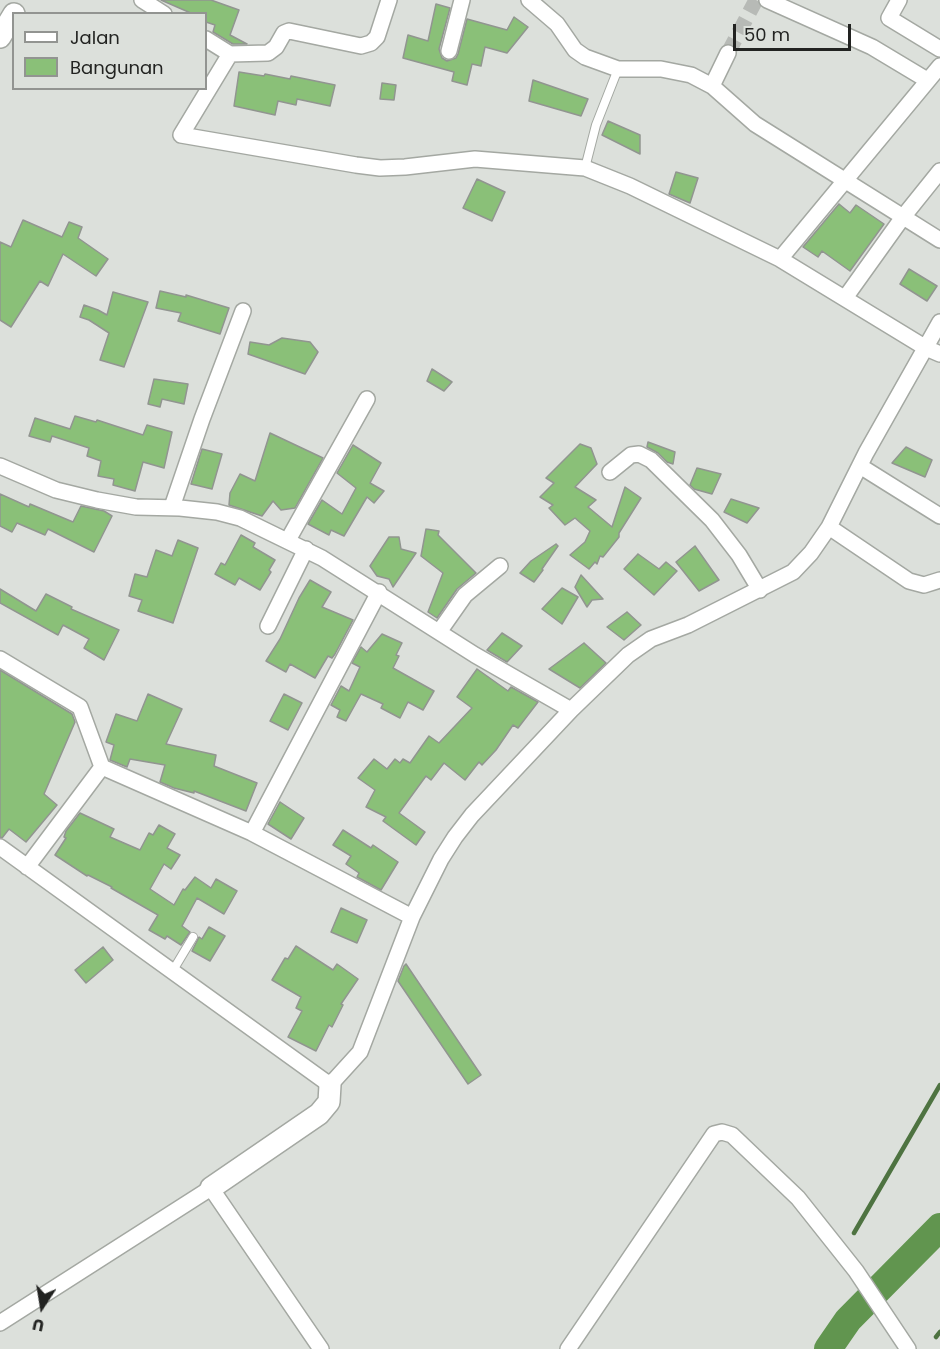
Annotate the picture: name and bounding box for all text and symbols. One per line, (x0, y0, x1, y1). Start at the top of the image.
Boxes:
legend (12, 12, 207, 90)
scale bar (736, 12, 854, 50)
text: 50 m (744, 22, 790, 47)
text: Jalan (70, 25, 120, 50)
text: Bangunan (70, 55, 164, 80)
north arrow (12, 1277, 72, 1337)
text: U (30, 1313, 46, 1338)

